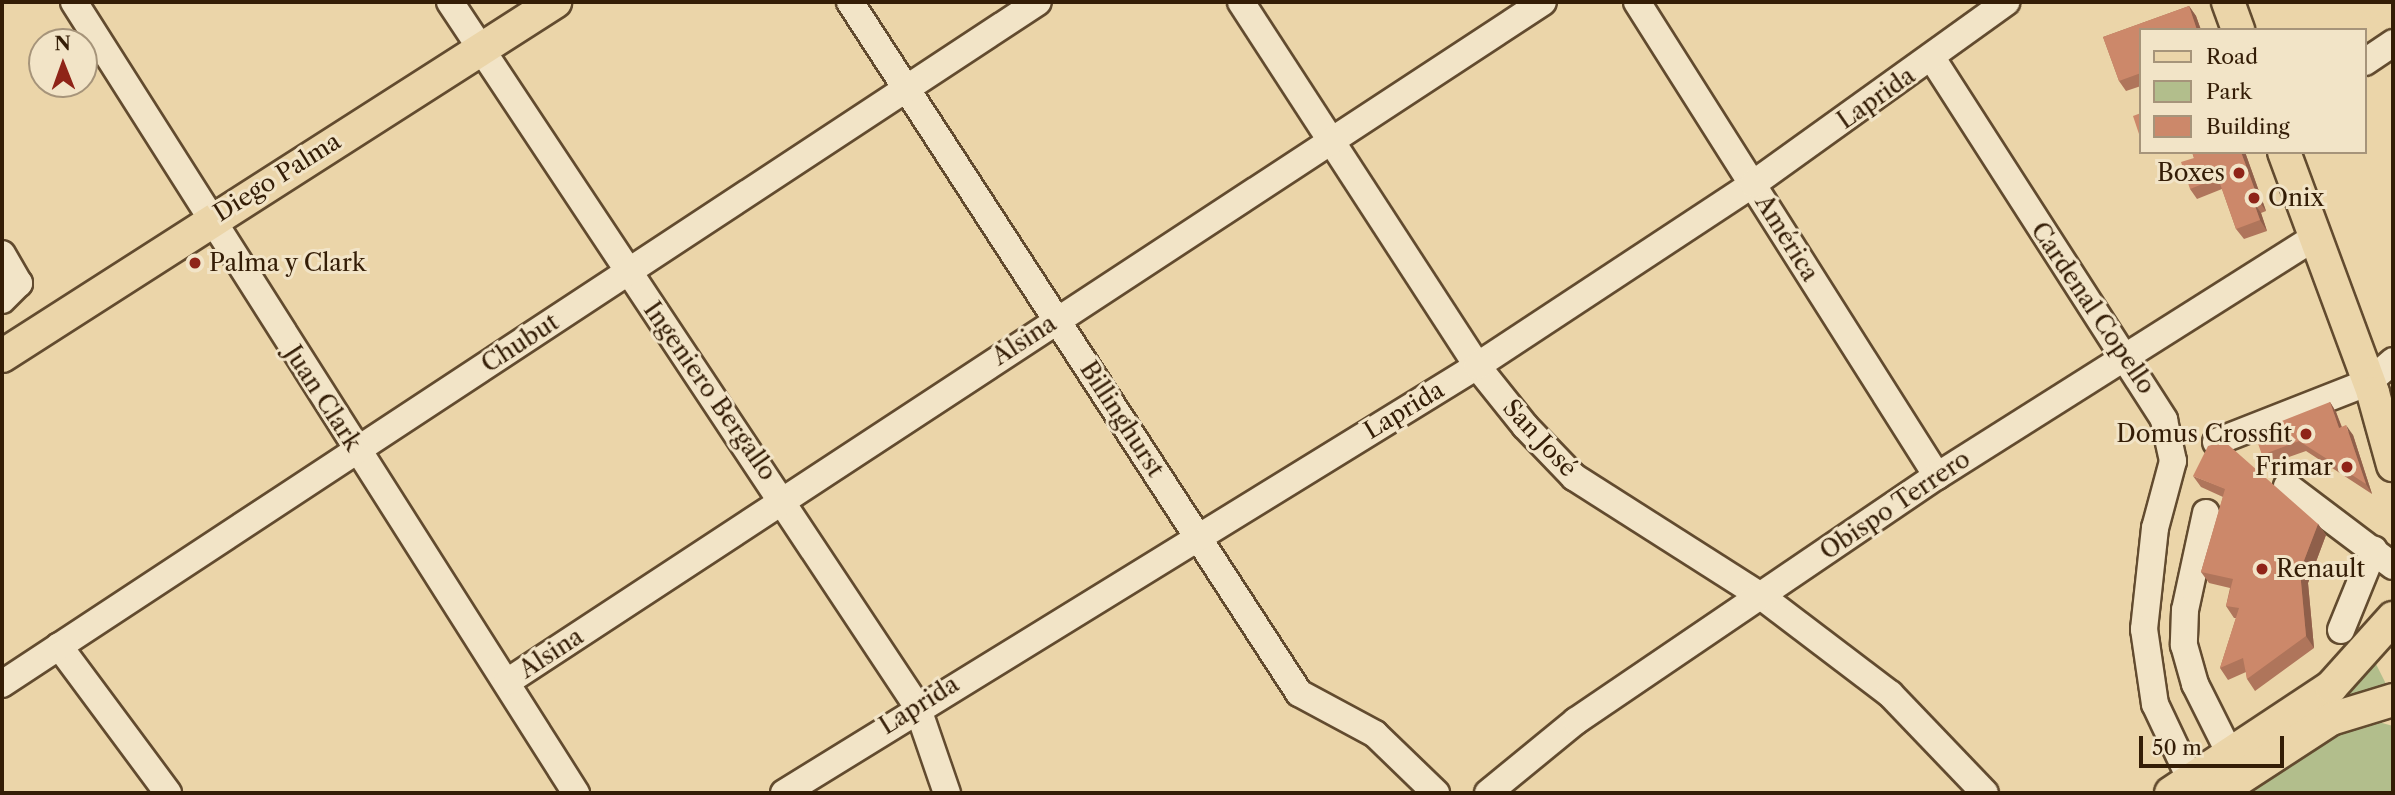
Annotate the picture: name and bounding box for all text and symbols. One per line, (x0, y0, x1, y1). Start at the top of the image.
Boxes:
north arrow (28, 28, 98, 98)
legend (2140, 28, 2367, 154)
text: N (54, 32, 71, 55)
text: Road (2206, 44, 2258, 69)
street label: Laprida (1832, 61, 1920, 135)
text: Park (2206, 79, 2252, 104)
text: Building (2206, 114, 2290, 139)
street label: Diego Palma (208, 127, 346, 227)
place label: Boxes (2157, 159, 2225, 187)
marker: Boxes (2231, 165, 2247, 181)
place label: Onix (2268, 184, 2324, 212)
street label: América (1749, 190, 1825, 286)
marker: Onix (2246, 190, 2262, 206)
street label: Cardenal Copello (2025, 217, 2161, 399)
place label: Palma y Clark (209, 249, 368, 277)
marker: Palma y Clark (187, 255, 203, 271)
street label: Ingeniero Bergallo (638, 296, 782, 486)
street label: Chubut (476, 307, 564, 379)
street label: Alsina (987, 309, 1061, 371)
street label: Juan Clark (278, 340, 368, 456)
street label: Billinghurst (1074, 356, 1170, 482)
street label: Laprida (1359, 375, 1449, 445)
street label: San José (1497, 393, 1583, 483)
place label: Domus Crossfit (2116, 420, 2292, 448)
marker: Domus Crossfit (2298, 426, 2314, 442)
street label: Obispo Terrero (1814, 444, 1976, 566)
place label: Frimar (2255, 453, 2333, 481)
marker: Frimar (2339, 459, 2355, 475)
place label: Renault (2276, 555, 2365, 583)
marker: Renault (2254, 561, 2270, 577)
street label: Alsina (514, 622, 588, 684)
street label: Laprida (874, 670, 964, 740)
scale bar (2143, 722, 2288, 766)
text: 50 m (2152, 735, 2202, 760)

